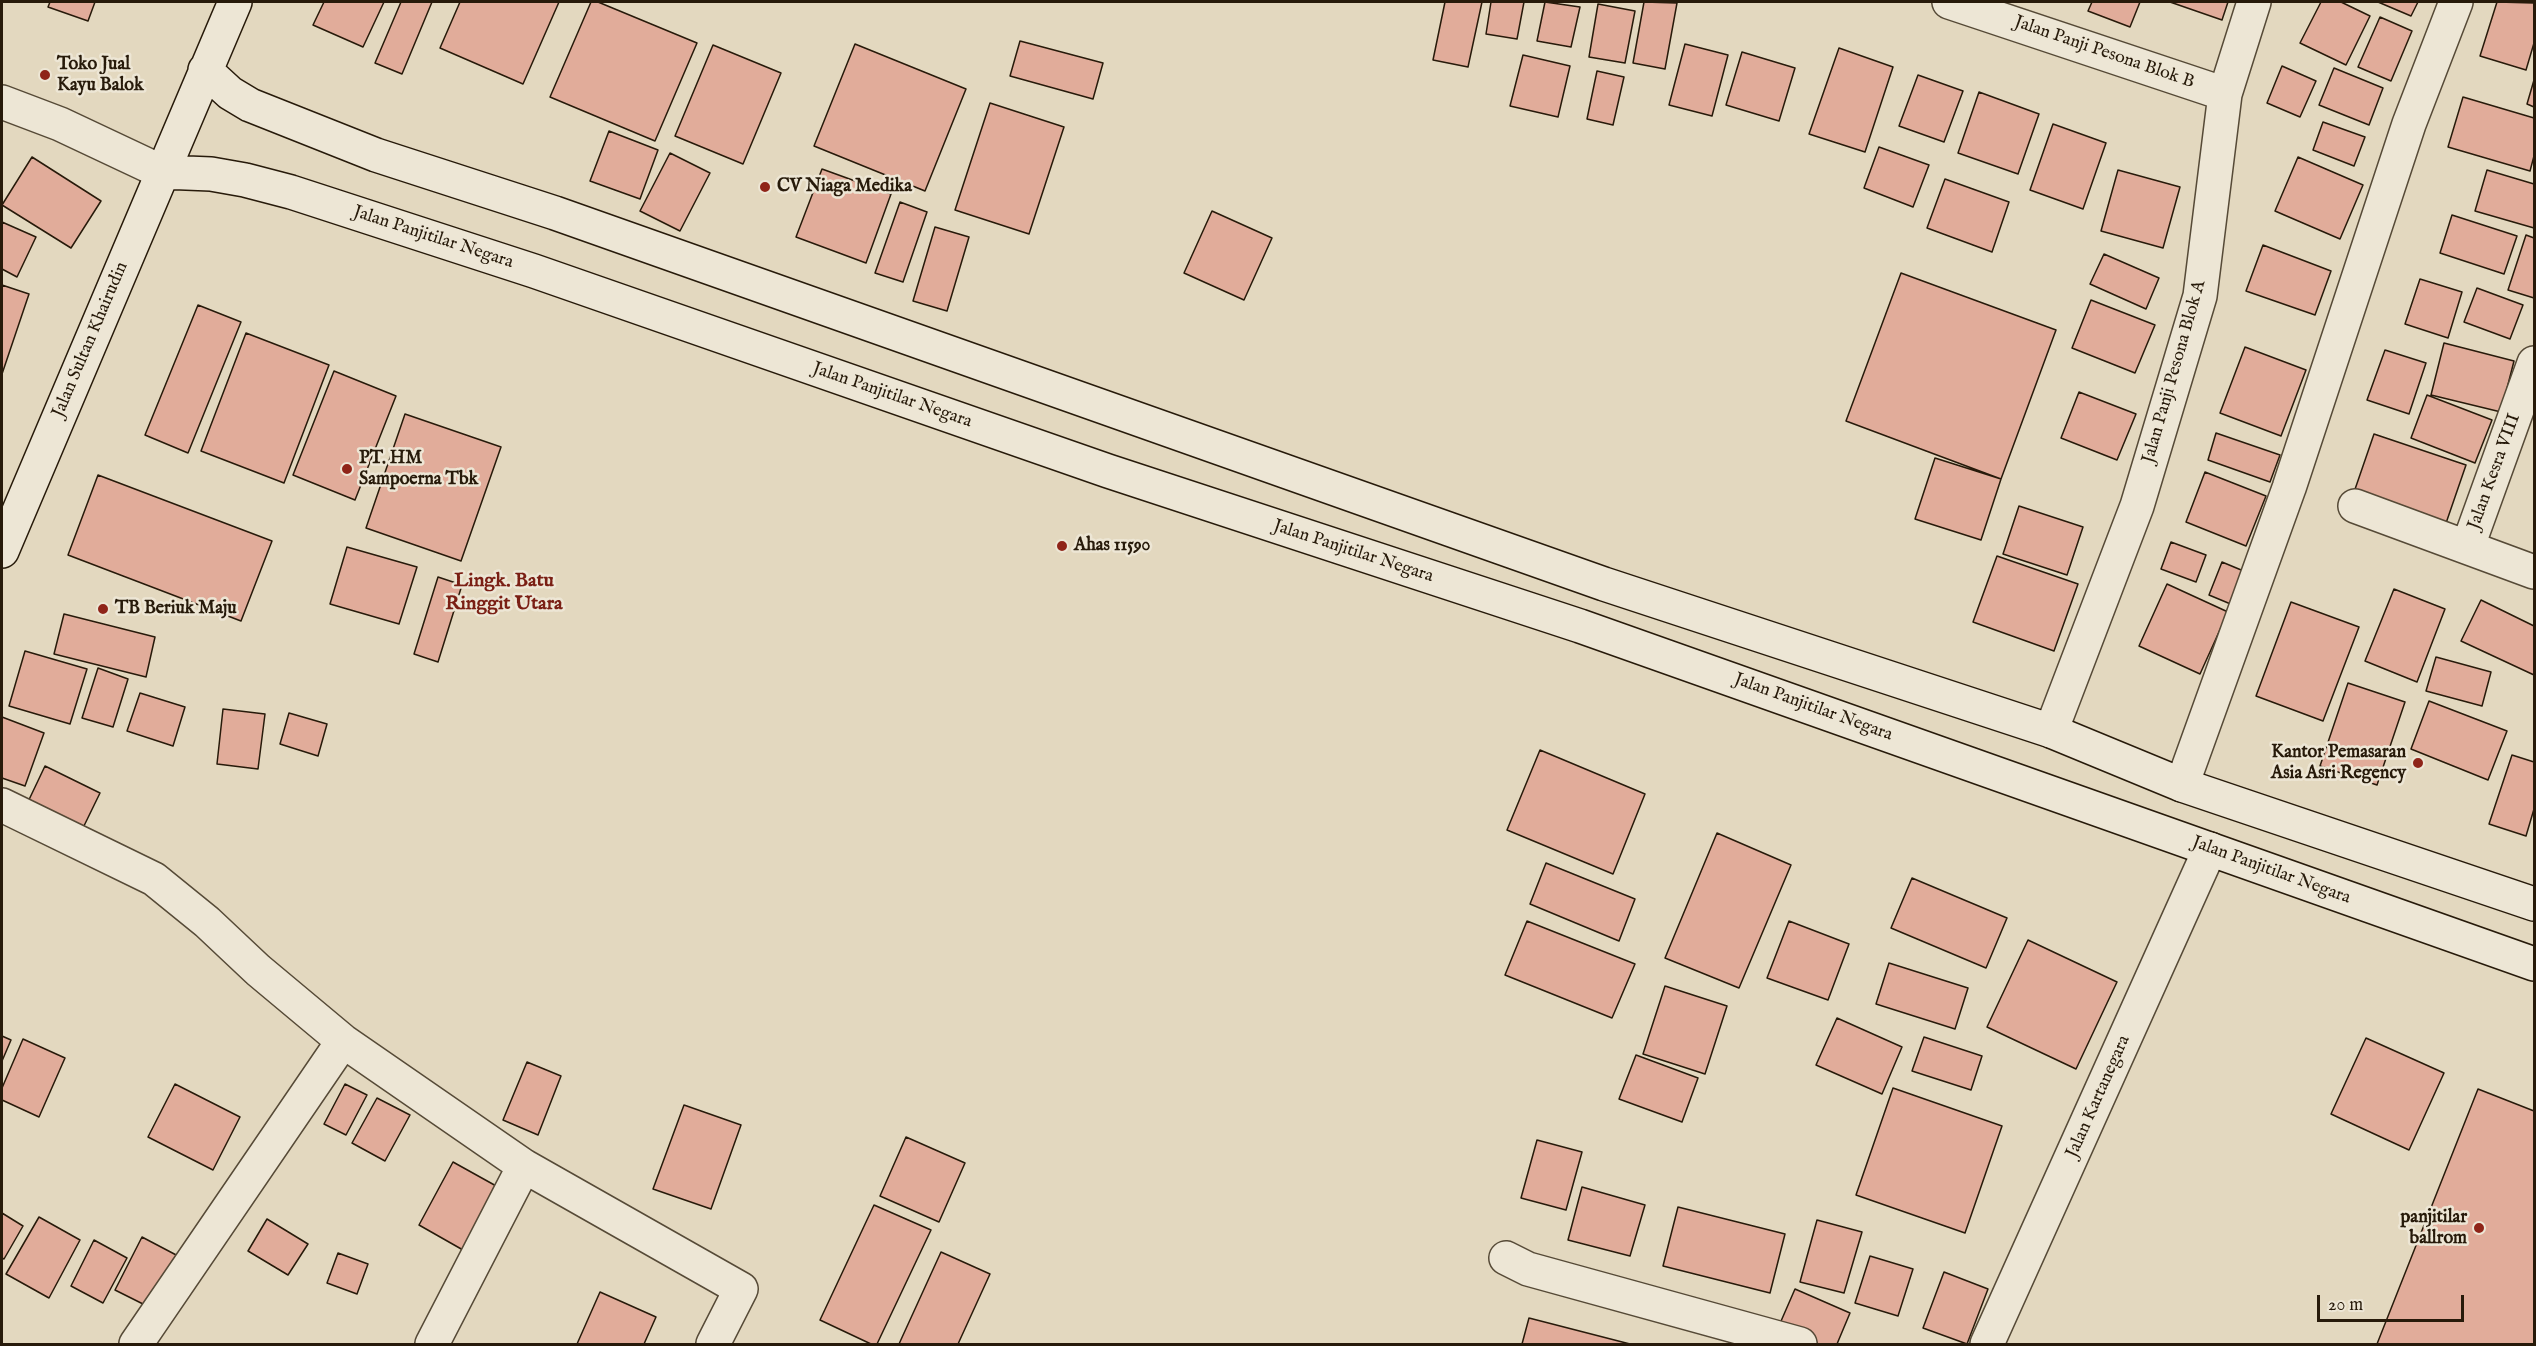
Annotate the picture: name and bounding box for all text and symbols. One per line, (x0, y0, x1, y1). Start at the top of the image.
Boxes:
street label: Jalan Panji Pesona Blok B (2011, 12, 2197, 94)
place label: Toko Jual Kayu Balok (57, 54, 144, 97)
marker: Toko Jual Kayu Balok (38, 68, 52, 82)
place label: CV Niaga Medika (777, 176, 912, 198)
marker: CV Niaga Medika (758, 180, 772, 194)
street label: Jalan Panjitilar Negara (350, 202, 516, 274)
street label: Jalan Sultan Khairudin (48, 259, 134, 421)
street label: Jalan Panji Pesona Blok A (2139, 278, 2211, 466)
street label: Jalan Panjitilar Negara (810, 359, 974, 433)
street label: Jalan Kesra VIII (2464, 411, 2526, 533)
place label: PT. HM Sampoerna Tbk (359, 448, 478, 490)
marker: PT. HM Sampoerna Tbk (340, 462, 354, 476)
street label: Jalan Panjitilar Negara (1270, 516, 1436, 588)
place label: Ahas 11590 (1074, 535, 1150, 557)
marker: Ahas 11590 (1055, 539, 1069, 553)
district label: Lingk. Batu Ringgit Utara (445, 570, 563, 617)
place label: TB Beriuk Maju (115, 598, 237, 620)
marker: TB Beriuk Maju (96, 602, 110, 616)
street label: Jalan Panjitilar Negara (1731, 669, 1895, 747)
place label: Kantor Pemasaran Asia Asri Regency (2271, 742, 2406, 784)
marker: Kantor Pemasaran Asia Asri Regency (2411, 756, 2425, 770)
street label: Jalan Panjitilar Negara (2189, 832, 2353, 910)
street label: Jalan Kartanegara (2062, 1032, 2136, 1162)
place label: panjitilar ballrom (2401, 1207, 2467, 1250)
marker: panjitilar ballrom (2472, 1221, 2486, 1235)
scale bar (2320, 1283, 2467, 1321)
text: 20 m (2328, 1294, 2363, 1317)

